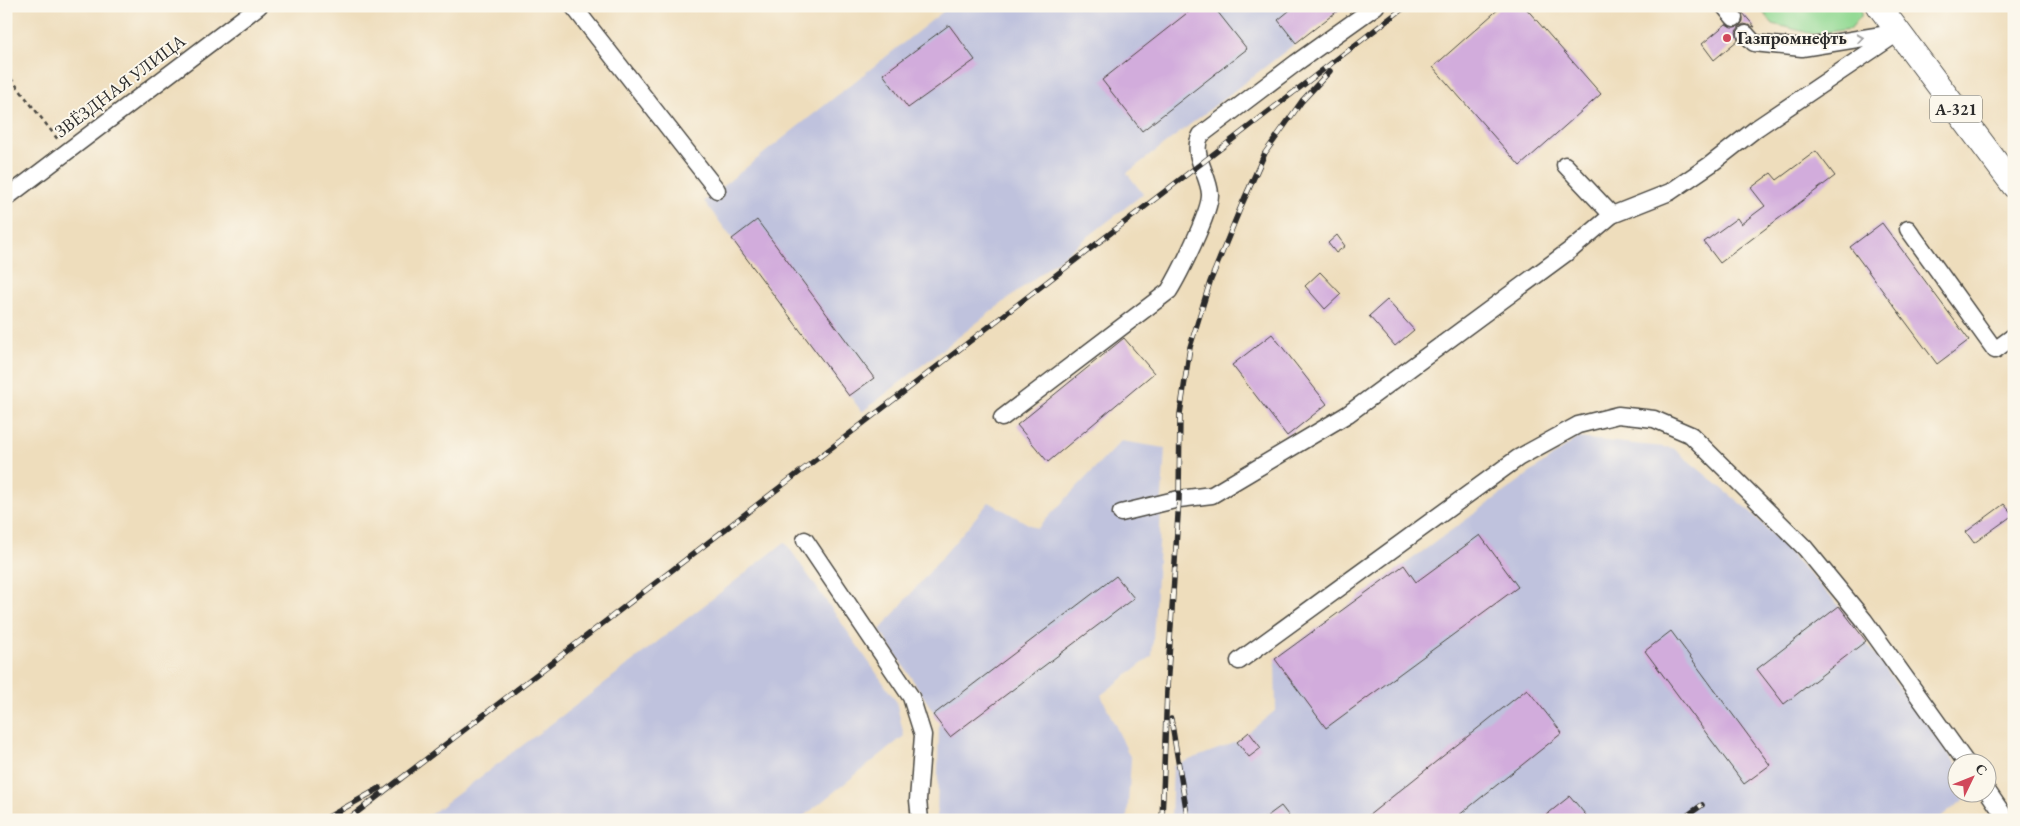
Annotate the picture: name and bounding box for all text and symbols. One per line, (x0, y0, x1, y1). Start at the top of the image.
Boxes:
place label: Газпромнефть (1737, 26, 1847, 49)
street label: ЗВЁЗДНАЯ УЛИЦА (50, 29, 190, 142)
marker: Газпромнефть (1721, 32, 1733, 44)
one-way arrow (1855, 34, 1864, 44)
road number: А-321 (1930, 96, 1982, 122)
north arrow (1948, 754, 1998, 804)
text: С (1972, 759, 1992, 779)

